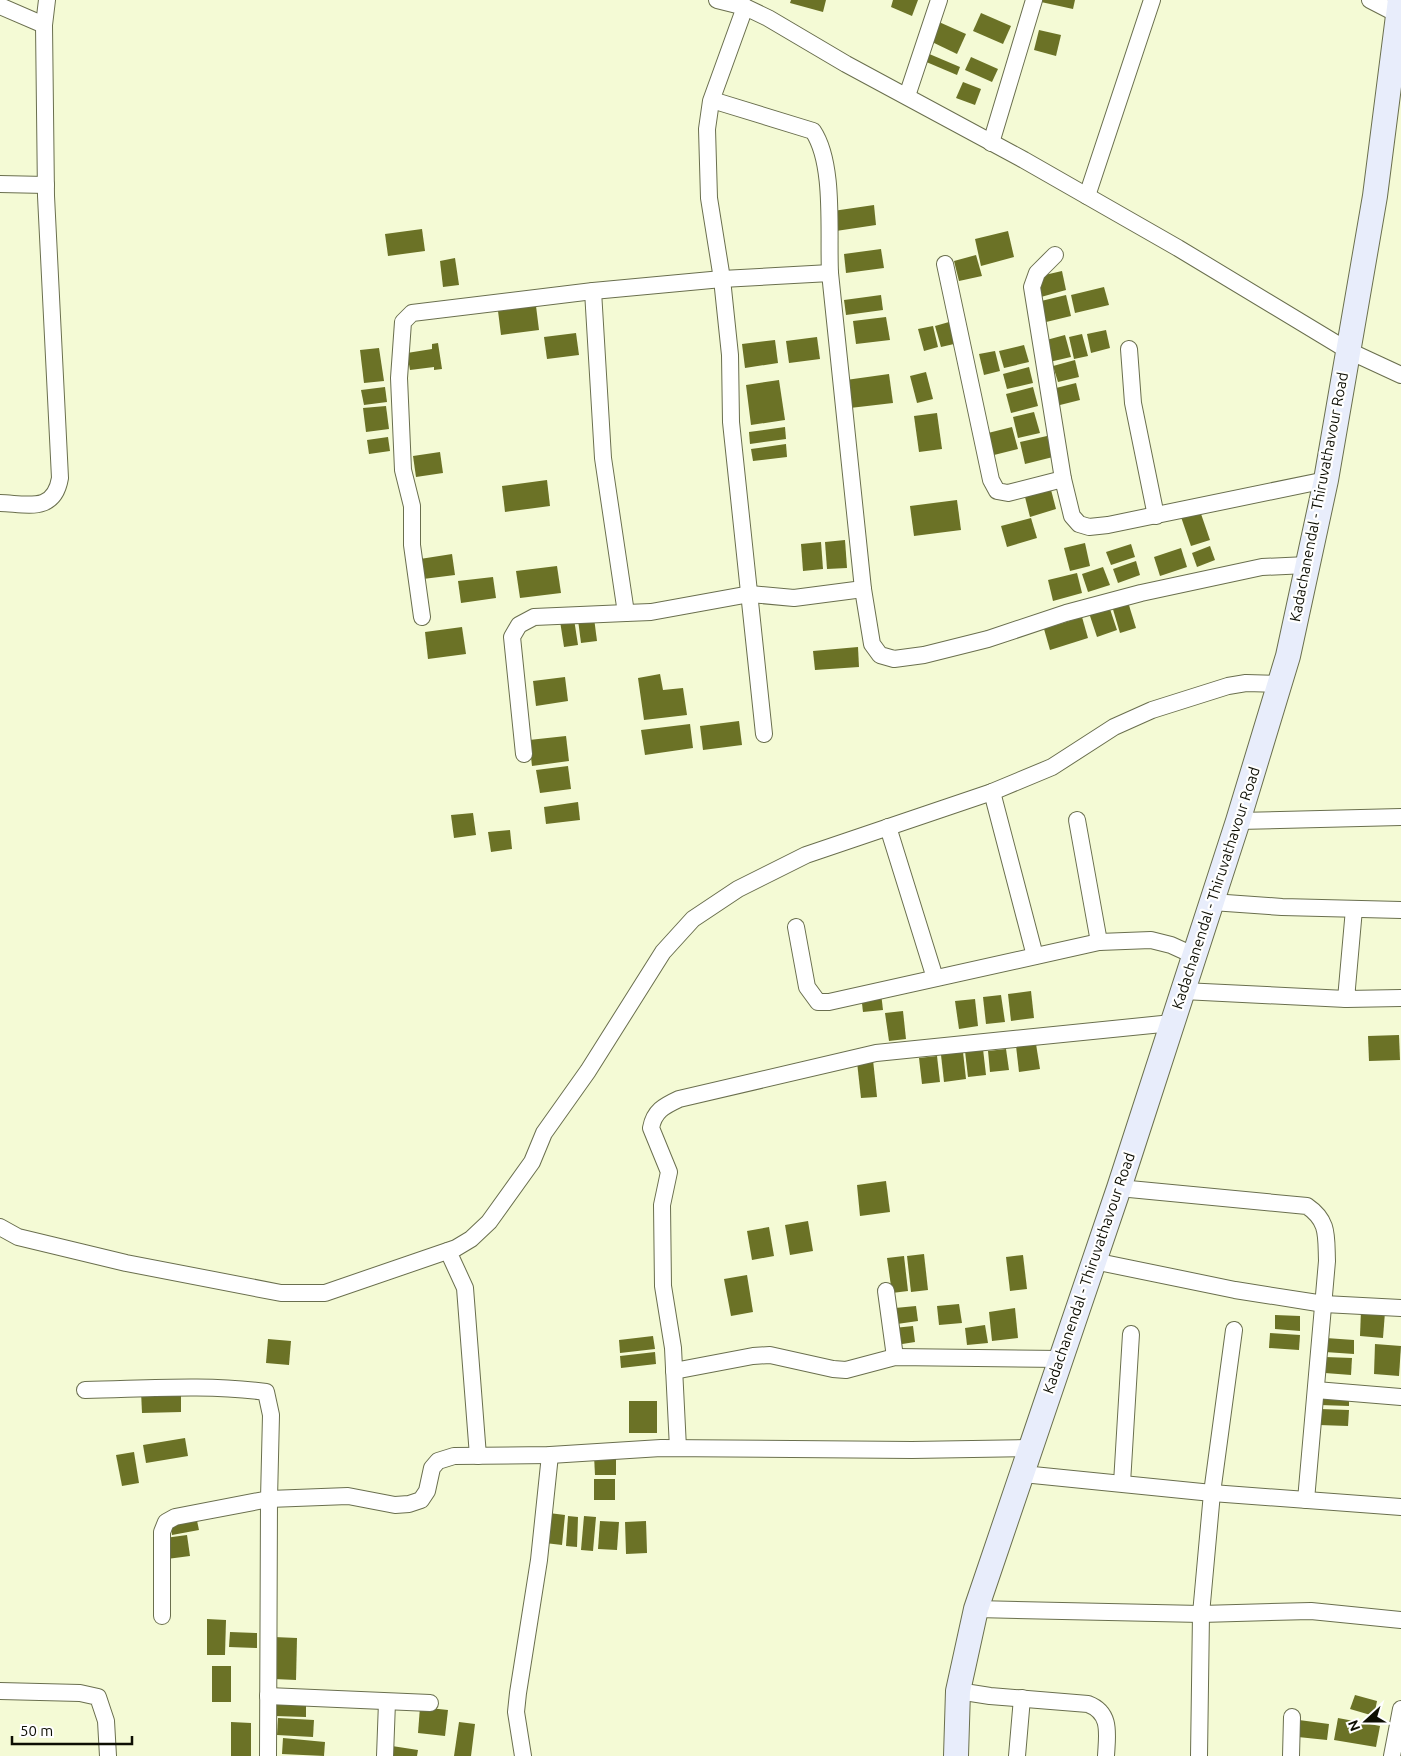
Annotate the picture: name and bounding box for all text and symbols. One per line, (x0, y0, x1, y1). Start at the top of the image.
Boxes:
street label: Kadachanendal - Thiruvathavour Road (1286, 371, 1351, 623)
street label: Kadachanendal - Thiruvathavour Road (1168, 764, 1263, 1011)
street label: Kadachanendal - Thiruvathavour Road (1039, 1150, 1138, 1396)
north arrow (1341, 1696, 1391, 1746)
scale bar (12, 1714, 132, 1746)
text: N (1345, 1718, 1363, 1733)
text: 50 m (20, 1722, 53, 1739)

